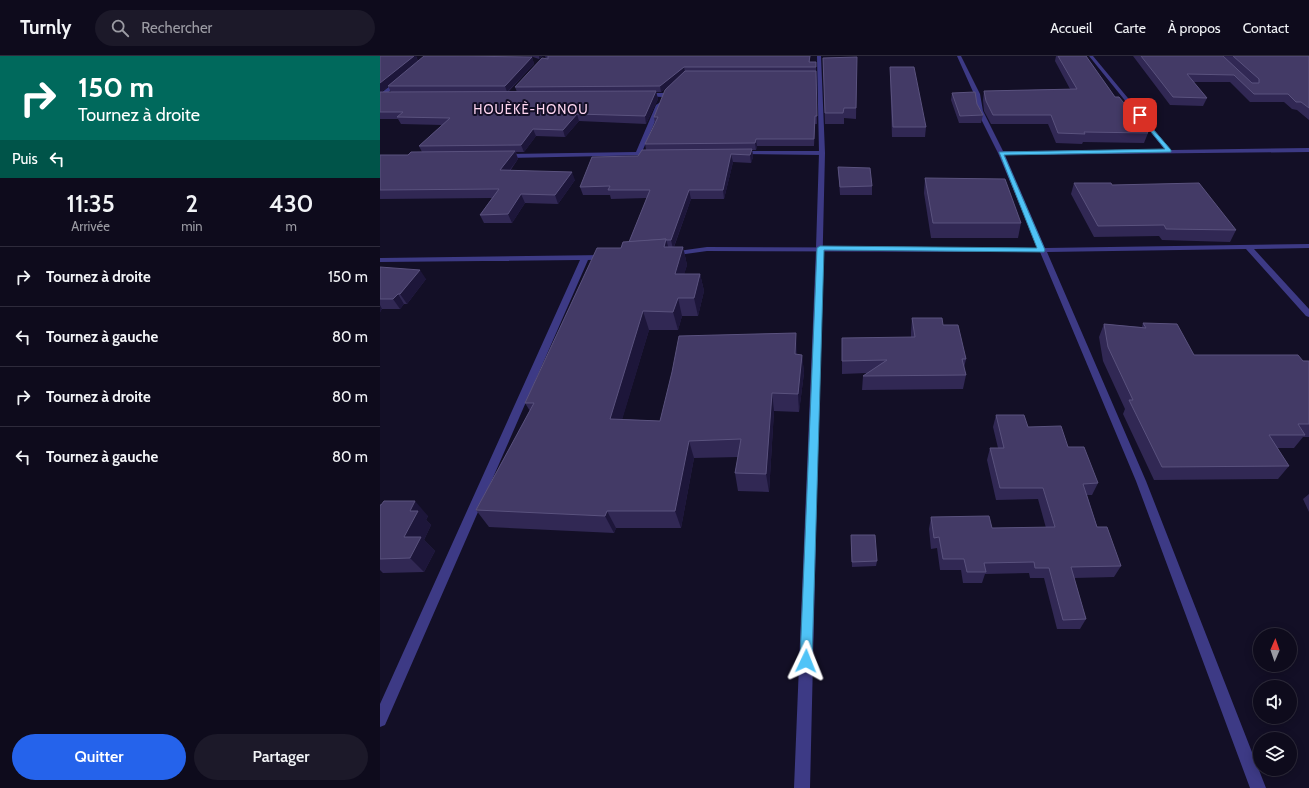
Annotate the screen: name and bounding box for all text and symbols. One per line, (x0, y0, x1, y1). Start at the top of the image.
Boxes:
search box (95, 10, 375, 46)
text: Turnly (20, 16, 71, 39)
icon: search (109, 17, 131, 39)
text: Rechercher (141, 19, 212, 37)
text: Accueil (1050, 19, 1092, 37)
text: Carte (1114, 19, 1146, 37)
text: À propos (1168, 19, 1221, 37)
text: Contact (1243, 19, 1289, 37)
text: 150 m (78, 70, 154, 104)
icon: right (12, 72, 64, 124)
pin (1123, 98, 1157, 132)
district label: HOUÈKÈ-HONOU (473, 100, 589, 117)
text: Tournez à droite (78, 104, 200, 126)
icon: arrive (1129, 104, 1151, 126)
icon: left (46, 148, 68, 170)
text: Puis (12, 150, 38, 168)
text: 11:35 (67, 189, 115, 218)
text: 2 (186, 189, 198, 218)
text: 430 (269, 189, 313, 218)
text: Arrivée (71, 218, 110, 234)
text: min (181, 218, 203, 234)
text: m (286, 218, 297, 234)
icon: right (12, 266, 34, 288)
text: Tournez à droite (46, 268, 151, 286)
text: 150 m (328, 268, 368, 286)
icon: left (12, 326, 34, 348)
text: Tournez à gauche (46, 328, 158, 346)
text: 80 m (332, 328, 368, 346)
icon: right (12, 386, 34, 408)
text: Tournez à droite (46, 388, 151, 406)
text: 80 m (332, 388, 368, 406)
icon: left (12, 446, 34, 468)
text: Tournez à gauche (46, 448, 158, 466)
text: 80 m (332, 448, 368, 466)
north arrow (1253, 628, 1297, 672)
map controls (1253, 628, 1297, 776)
position arrow (785, 640, 827, 682)
button: sound (1253, 680, 1297, 724)
button: layers (1253, 732, 1297, 776)
button: Quitter (12, 734, 186, 780)
button: Partager (194, 734, 368, 780)

